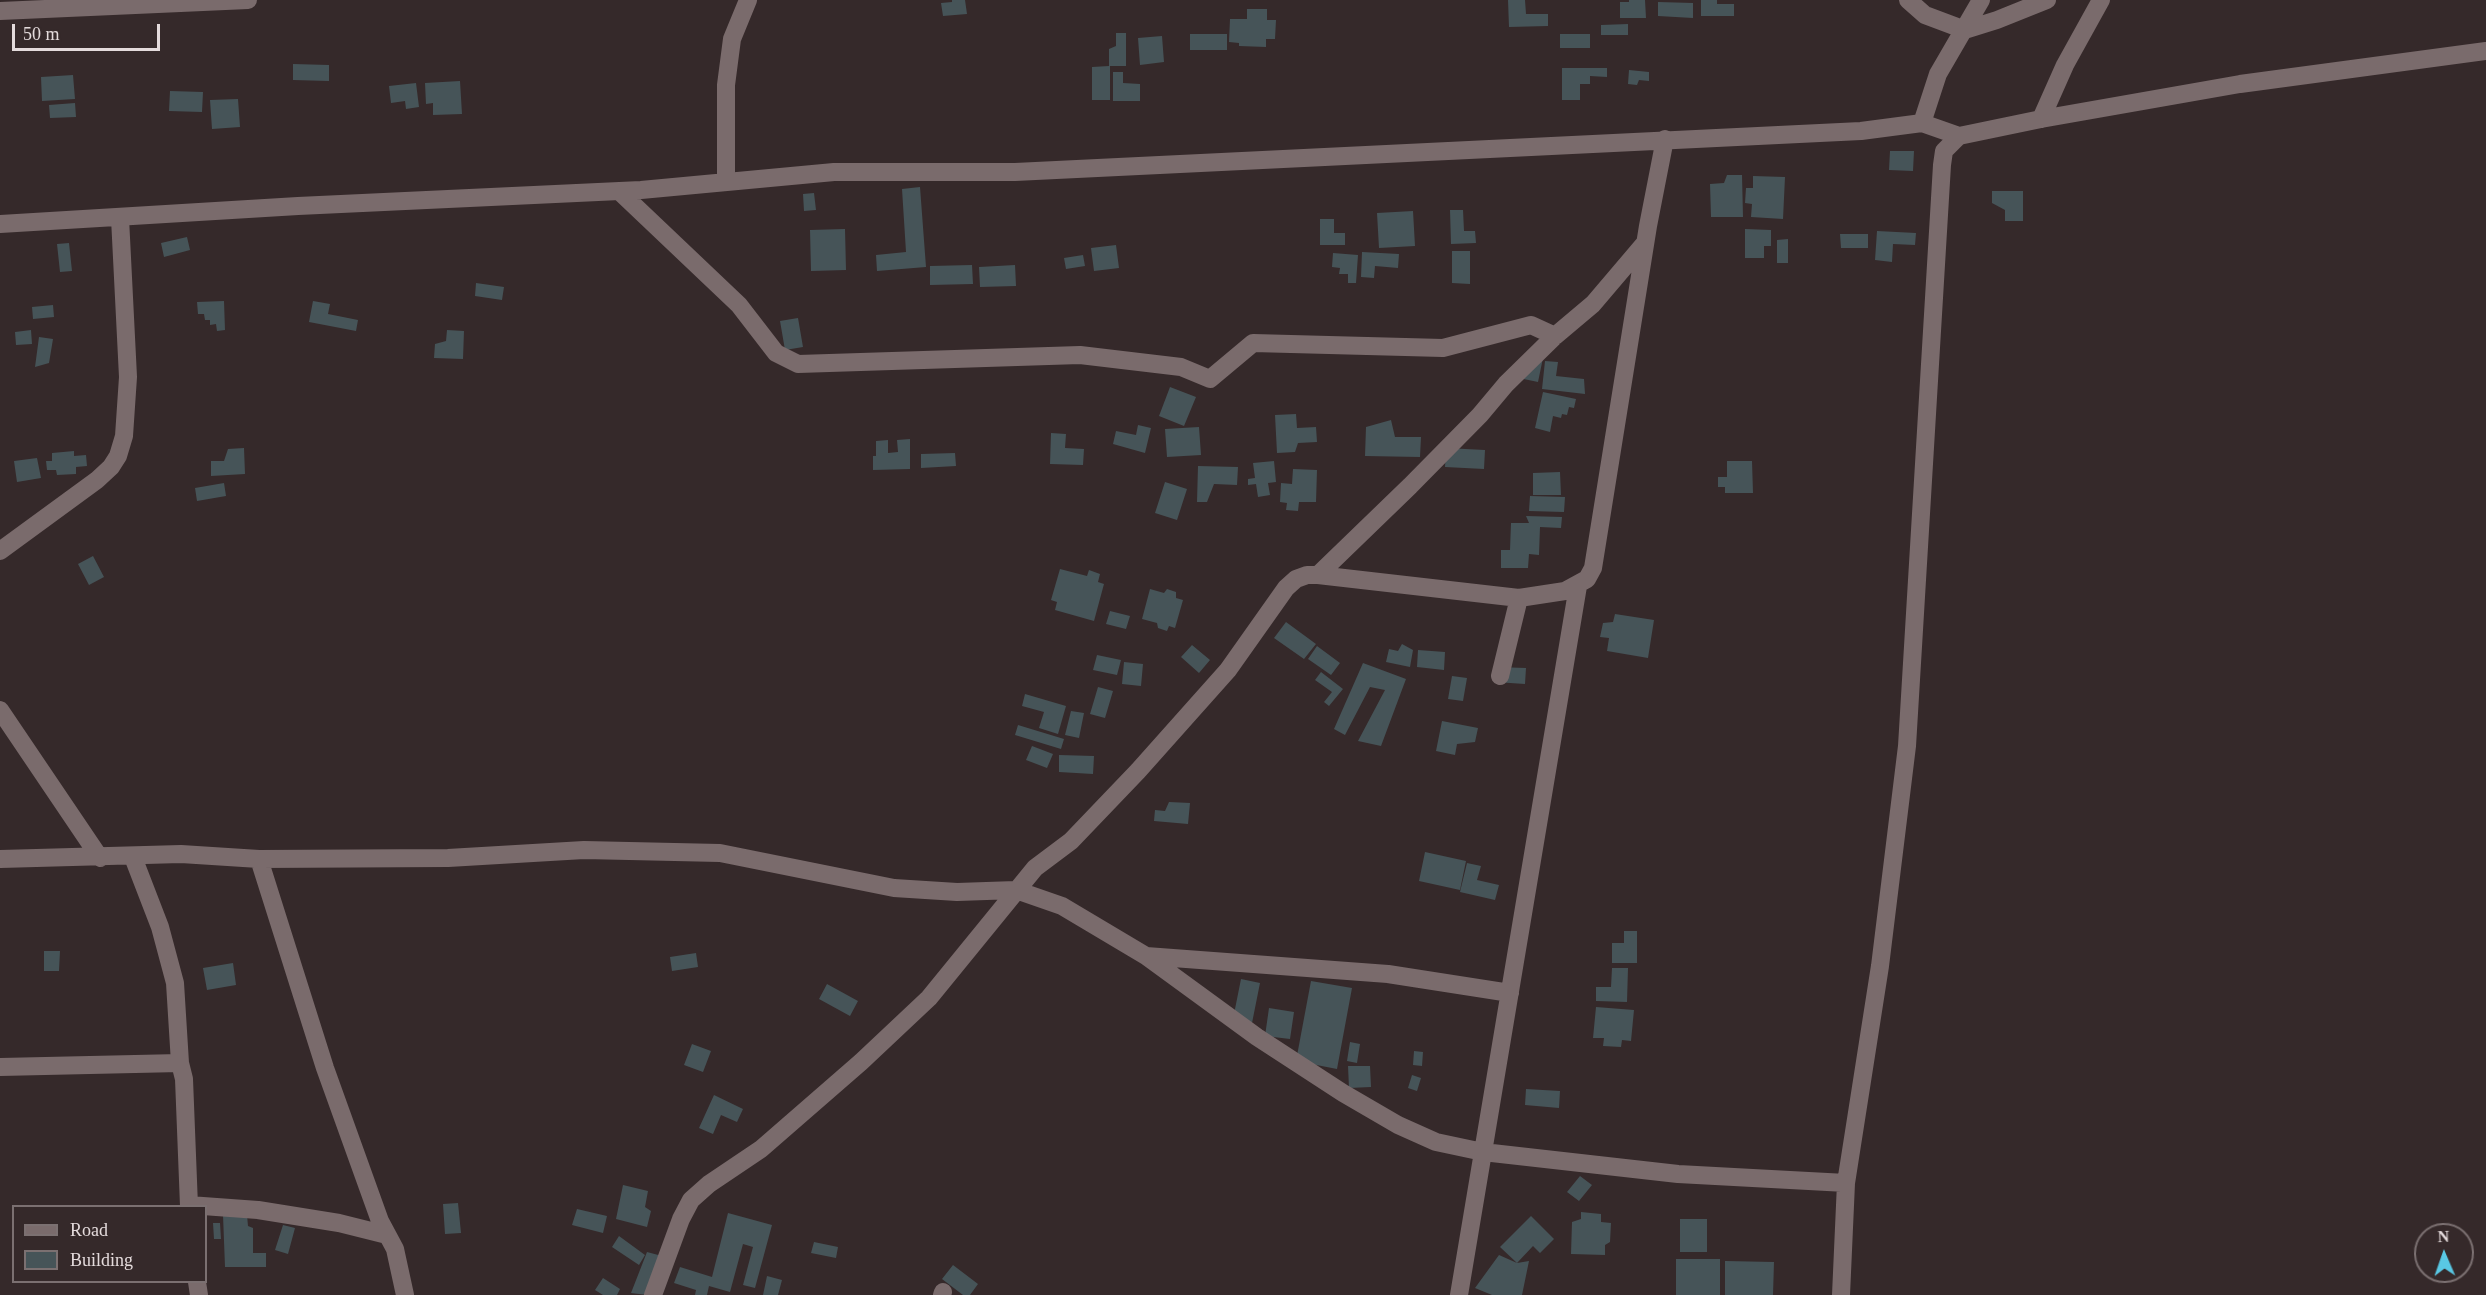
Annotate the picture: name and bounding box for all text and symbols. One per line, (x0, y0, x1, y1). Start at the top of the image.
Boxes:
scale bar (15, 12, 164, 50)
text: 50 m (23, 24, 60, 44)
legend (12, 1205, 207, 1283)
text: Road (70, 1220, 108, 1240)
north arrow (2414, 1223, 2474, 1283)
text: N (2437, 1228, 2449, 1245)
text: Building (70, 1250, 133, 1270)

